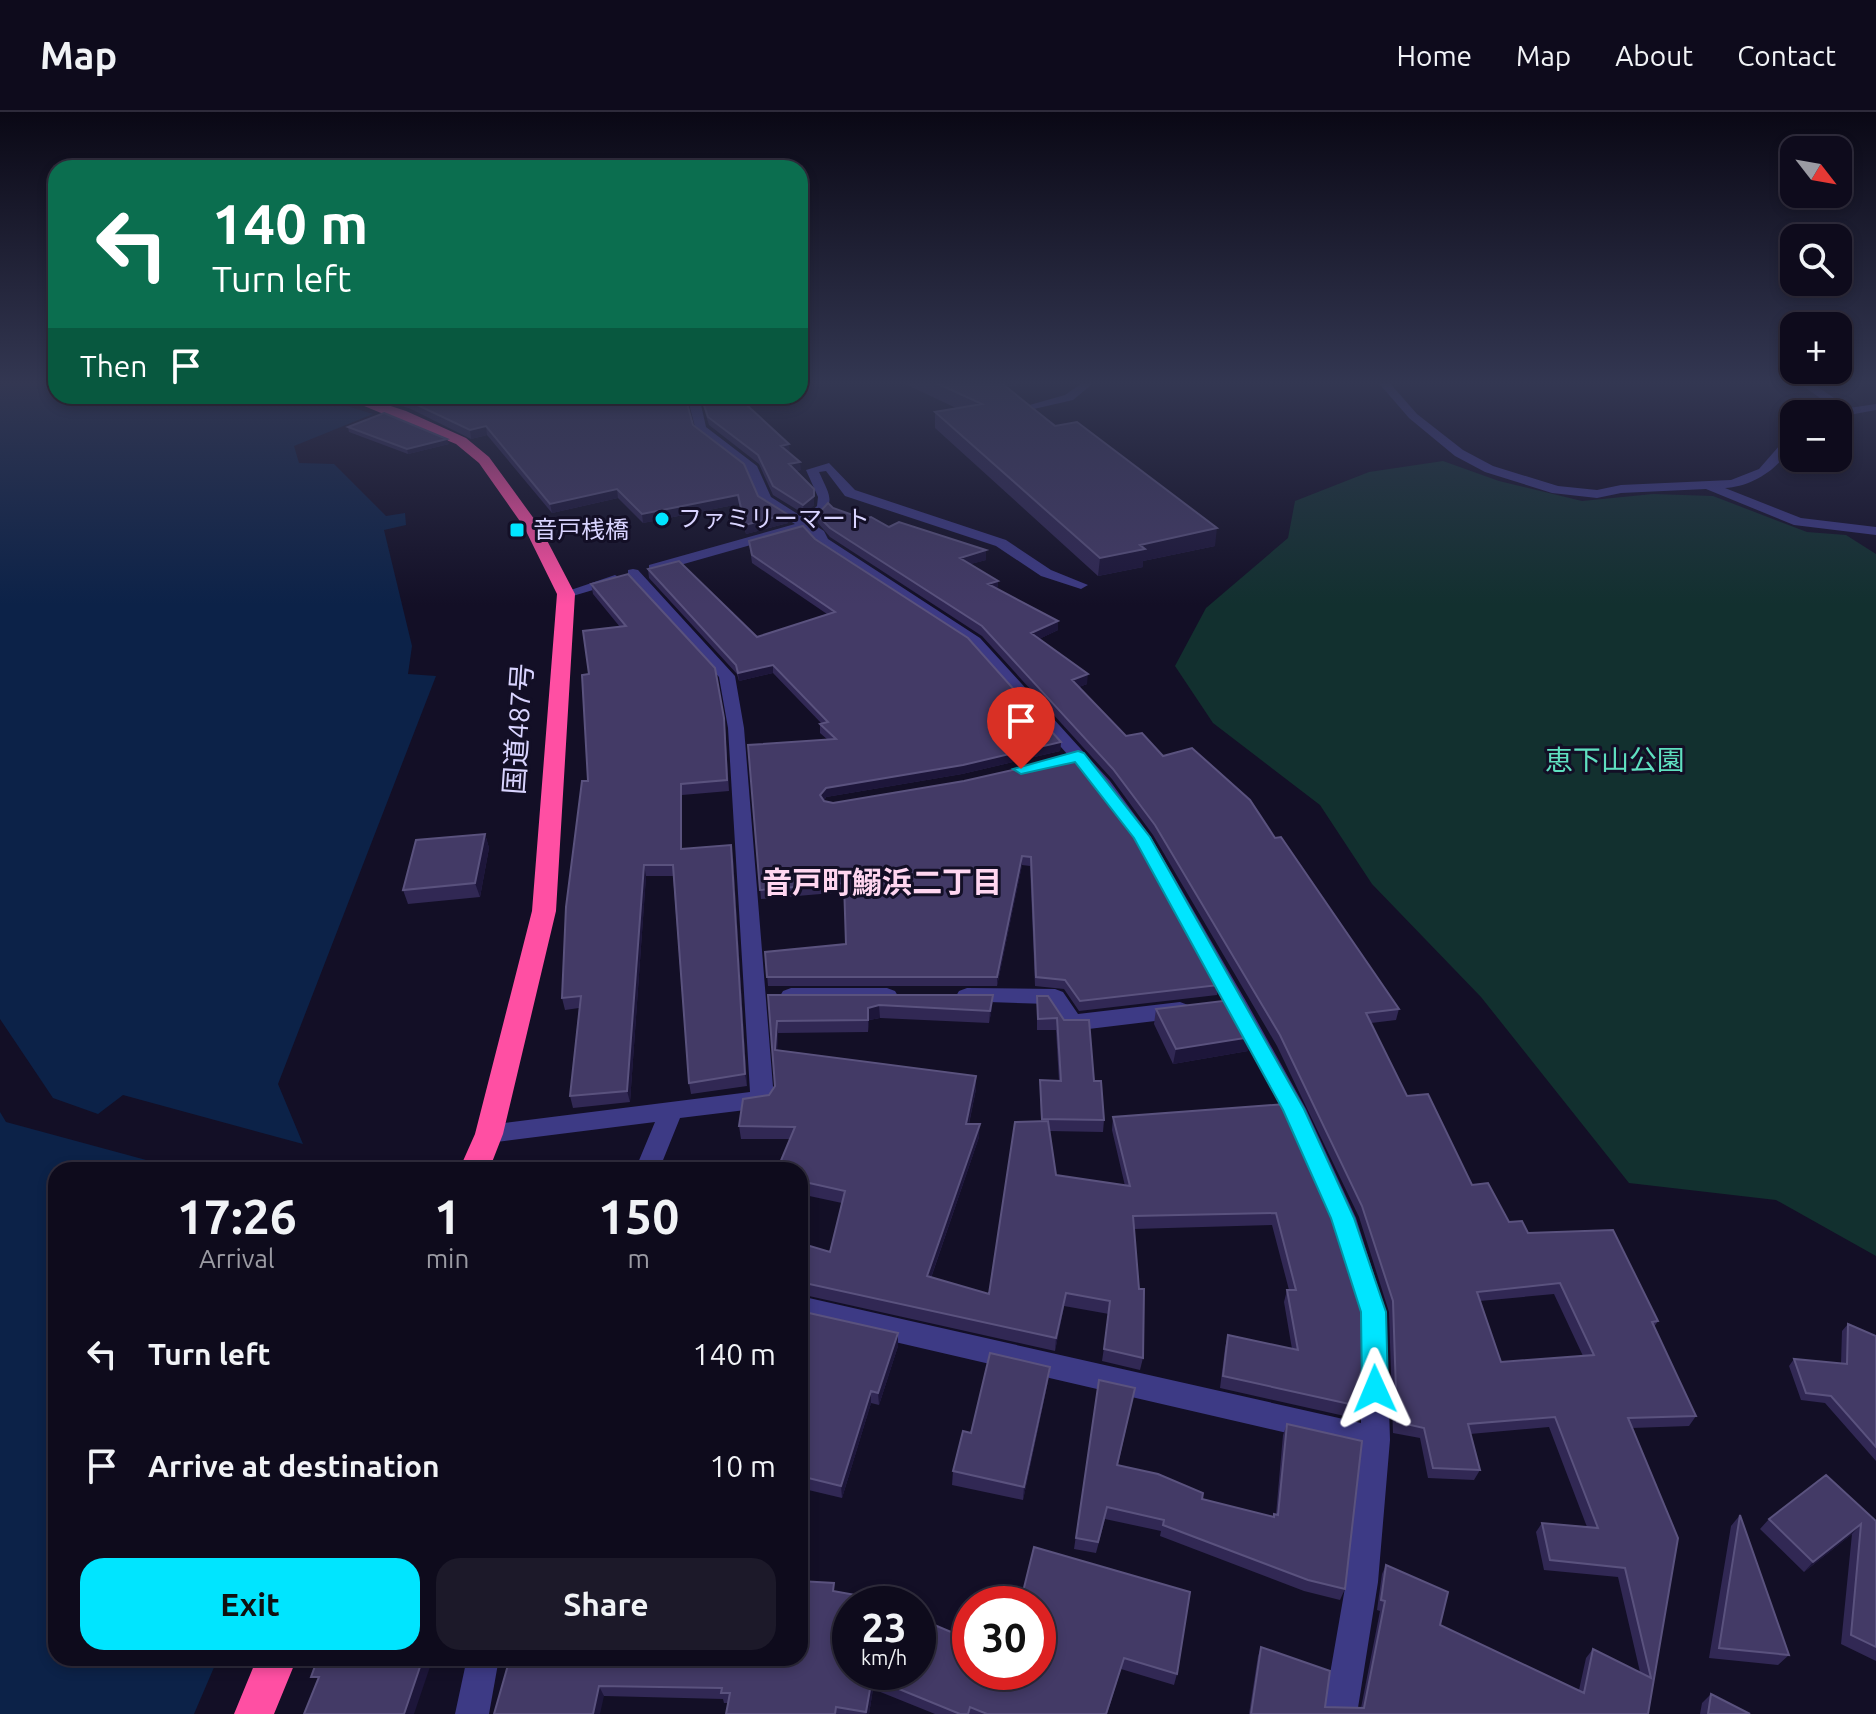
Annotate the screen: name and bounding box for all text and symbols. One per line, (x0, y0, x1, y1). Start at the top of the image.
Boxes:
text: Map (40, 34, 117, 76)
text: Home (1397, 40, 1472, 71)
text: Map (1516, 40, 1571, 71)
text: About (1615, 40, 1693, 71)
text: Contact (1737, 40, 1836, 71)
north arrow (1780, 136, 1852, 208)
map controls (1780, 136, 1852, 472)
icon: left (80, 192, 184, 296)
text: 140 m (212, 192, 368, 255)
button: search (1780, 224, 1852, 296)
text: Turn left (212, 258, 351, 299)
button: + (1780, 312, 1852, 384)
icon: arrive (164, 344, 208, 388)
text: Then (80, 349, 148, 383)
button: − (1780, 400, 1852, 472)
place label: ファミリーマート (678, 505, 870, 532)
marker: ファミリーマート (653, 510, 671, 528)
place label: 音戸桟橋 (533, 516, 629, 543)
marker: 音戸桟橋 (508, 521, 526, 539)
street label: 国道487号 (497, 662, 538, 796)
pin (987, 687, 1055, 769)
icon: arrive (999, 699, 1043, 743)
park label: 恵下山公園 (1545, 744, 1685, 775)
district label: 音戸町鰯浜二丁目 (762, 865, 1002, 899)
text: 17:26 (177, 1189, 297, 1243)
text: 1 (434, 1189, 461, 1243)
text: 150 (598, 1189, 679, 1243)
text: Arrival (199, 1244, 275, 1273)
text: min (426, 1244, 469, 1273)
text: m (627, 1244, 650, 1273)
icon: left (80, 1332, 124, 1376)
text: Turn left (148, 1337, 270, 1371)
text: 140 m (692, 1337, 776, 1371)
position arrow (1333, 1347, 1417, 1431)
icon: arrive (80, 1444, 124, 1488)
text: Arrive at destination (148, 1449, 440, 1483)
text: 10 m (709, 1449, 776, 1483)
button: Exit (80, 1558, 420, 1650)
button: Share (436, 1558, 776, 1650)
speed limit sign: 30 (952, 1586, 1056, 1690)
text: 23 (861, 1605, 907, 1650)
text: km/h (861, 1646, 907, 1669)

